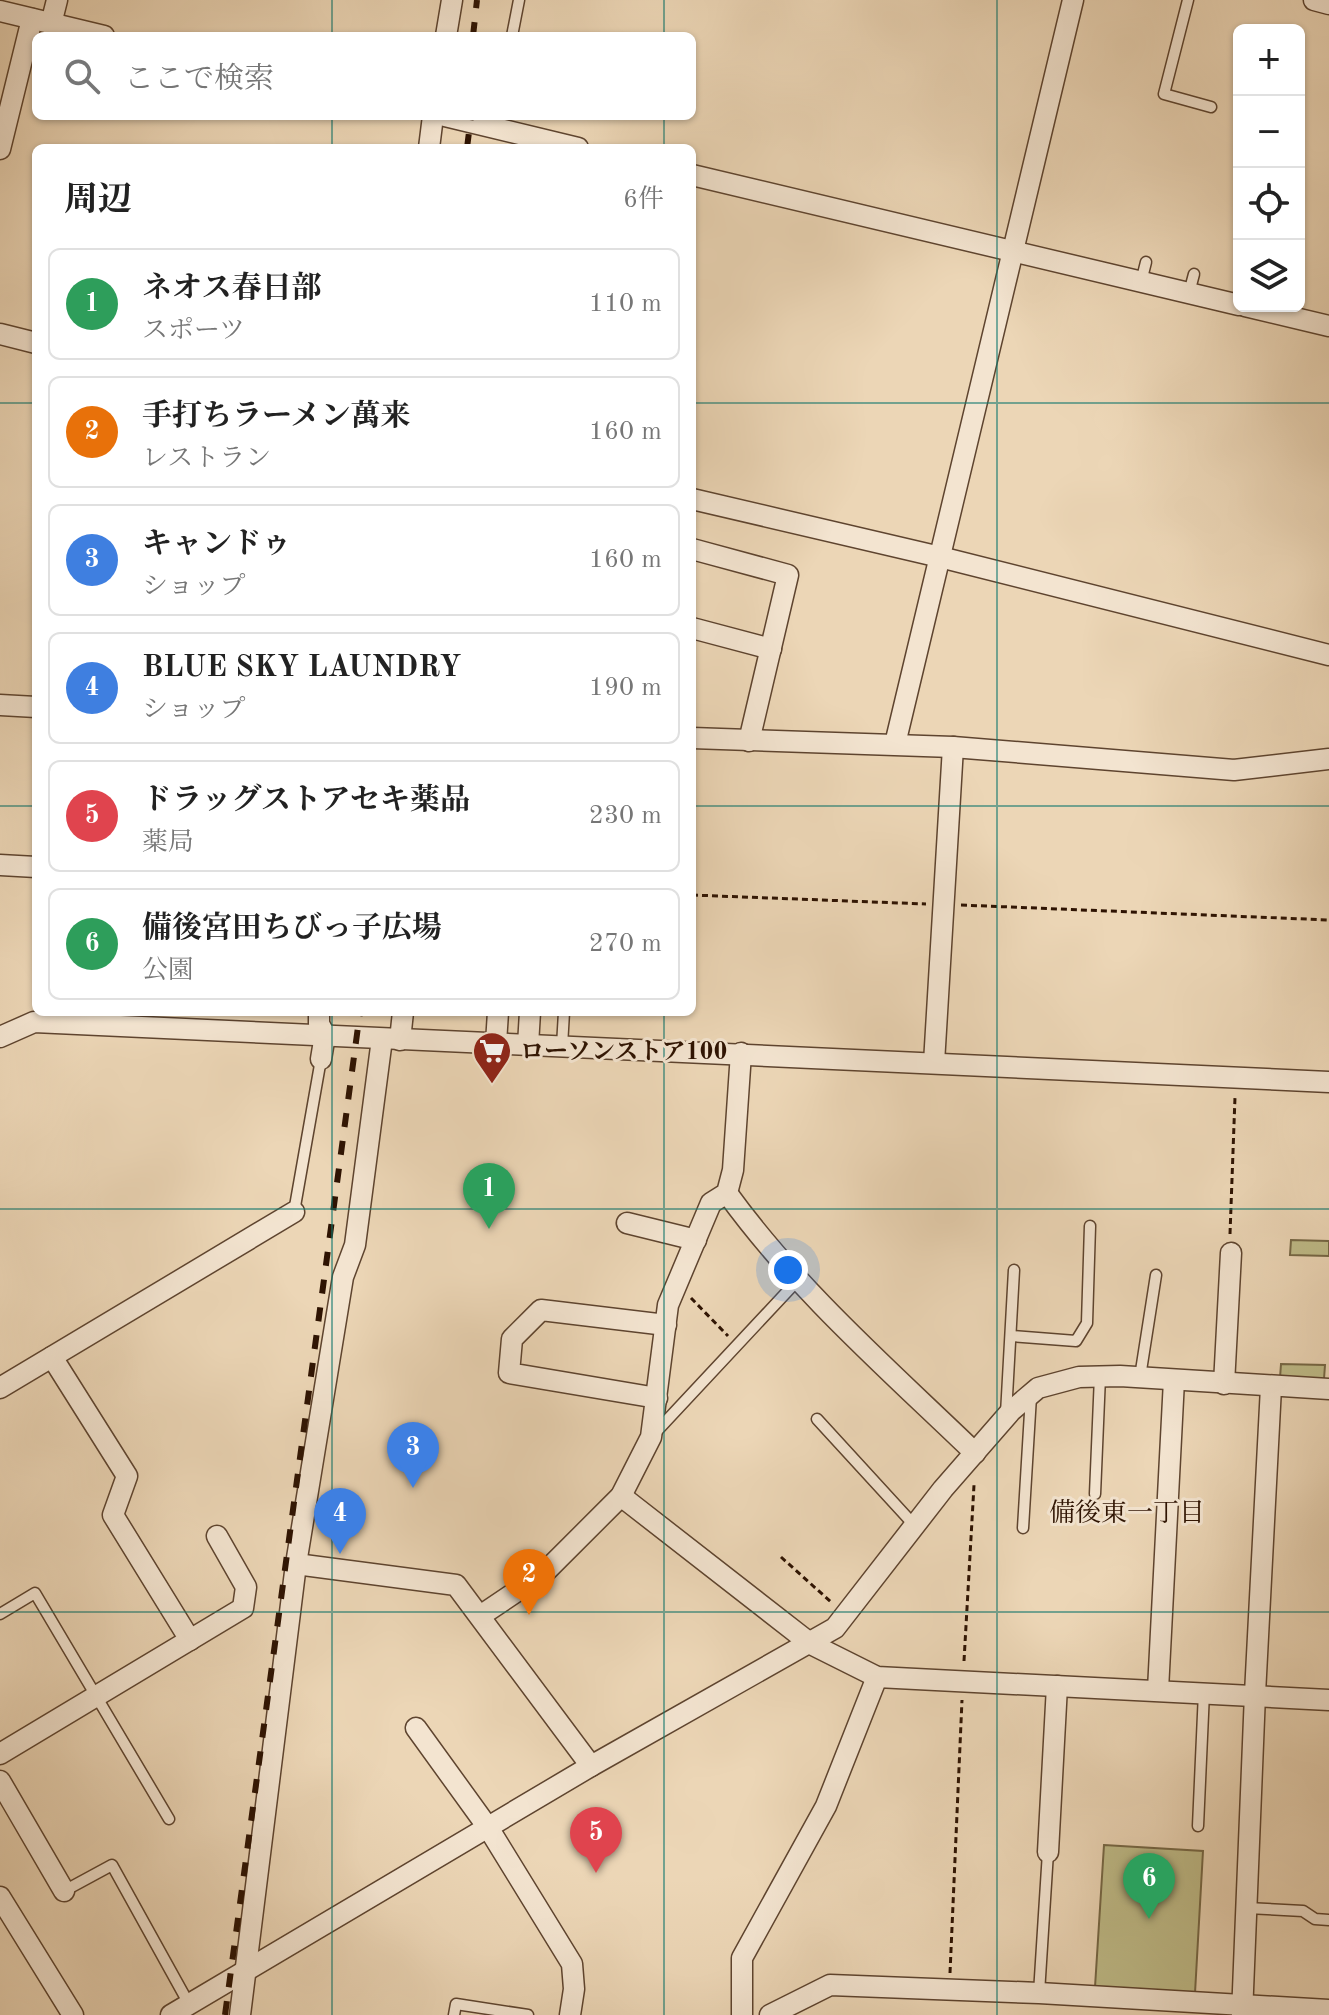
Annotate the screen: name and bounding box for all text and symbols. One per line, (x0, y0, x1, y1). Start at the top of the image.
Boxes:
map controls (1233, 24, 1305, 312)
button: + (1233, 24, 1305, 96)
search box (32, 32, 696, 120)
icon: search (60, 54, 104, 98)
text: ここで検索 (124, 65, 274, 95)
button: − (1233, 96, 1305, 168)
button: locate (1233, 168, 1305, 240)
text: 周辺 (64, 184, 132, 218)
text: 6件 (623, 187, 664, 213)
button: layers (1233, 240, 1305, 312)
text: ネオス春日部 (142, 274, 322, 304)
text: 1 (84, 291, 100, 317)
text: 110 m (589, 291, 662, 317)
text: スポーツ (142, 318, 245, 344)
text: 手打ちラーメン萬来 (142, 402, 411, 432)
text: 2 (84, 419, 100, 445)
text: 160 m (589, 419, 662, 445)
text: レストラン (142, 446, 271, 472)
text: キャンドゥ (142, 530, 291, 560)
text: 3 (84, 547, 100, 573)
text: 160 m (589, 547, 662, 573)
text: ショップ (142, 574, 245, 600)
text: BLUE SKY LAUNDRY (142, 653, 461, 683)
text: 4 (84, 675, 100, 701)
text: 190 m (589, 675, 662, 701)
text: ショップ (142, 697, 245, 723)
text: ドラッグストアセキ薬品 (142, 786, 470, 816)
text: 5 (84, 803, 100, 829)
text: 230 m (589, 803, 662, 829)
text: 薬局 (142, 830, 194, 856)
text: 備後宮田ちびっ子広場 (142, 914, 442, 944)
text: 6 (84, 931, 100, 957)
text: 270 m (589, 931, 662, 957)
text: 公園 (142, 958, 194, 984)
supermarket icon: ローソンストア100 (471, 1030, 513, 1085)
place label: ローソンストア100 (520, 1040, 727, 1065)
pin: 1 (463, 1163, 515, 1229)
your location (768, 1250, 808, 1290)
pin: 3 (387, 1422, 439, 1488)
pin: 4 (314, 1488, 366, 1554)
district label: 備後東一丁目 (1049, 1499, 1205, 1527)
pin: 2 (503, 1549, 555, 1615)
pin: 5 (570, 1807, 622, 1873)
pin: 6 (1123, 1853, 1175, 1919)

